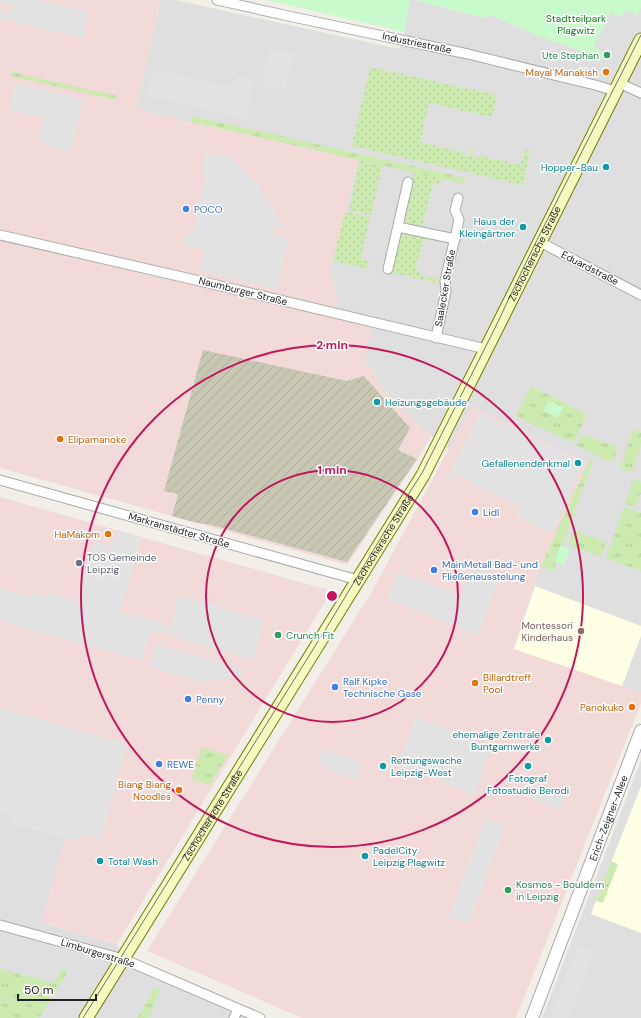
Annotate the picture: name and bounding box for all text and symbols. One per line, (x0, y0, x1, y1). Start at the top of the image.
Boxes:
park label: Stadtteilpark Plagwitz (546, 12, 606, 37)
street label: Industriestraße (381, 29, 453, 57)
place label: Ute Stephan (542, 49, 599, 62)
marker: Ute Stephan (602, 50, 612, 60)
place label: Mayal Manakish (525, 66, 598, 79)
marker: Mayal Manakish (601, 67, 611, 77)
place label: Hopper-Bau (541, 161, 598, 174)
marker: Hopper-Bau (601, 162, 611, 172)
place label: POCO (194, 203, 223, 216)
street label: Zschochersche Straße (505, 203, 563, 303)
marker: POCO (181, 204, 191, 214)
place label: Haus der Kleingärtner (459, 215, 515, 240)
marker: Haus der Kleingärtner (518, 222, 528, 232)
street label: Saalecker Straße (432, 248, 458, 328)
street label: Eduardstraße (559, 248, 621, 288)
street label: Naumburger Straße (197, 274, 289, 308)
text: 2 min (316, 337, 348, 353)
place label: Heizungsgebäude (385, 396, 467, 409)
marker: Heizungsgebäude (372, 397, 382, 407)
place label: Elipamanoke (68, 433, 127, 446)
marker: Elipamanoke (55, 434, 65, 444)
place label: Gefallenendenkmal (481, 457, 570, 470)
marker: Gefallenendenkmal (573, 458, 583, 468)
text: 1 min (317, 462, 347, 478)
street label: Zschochersche Straße (350, 491, 416, 588)
place label: Lidl (483, 506, 499, 519)
marker: Lidl (470, 507, 480, 517)
street label: Markranstädter Straße (127, 509, 231, 551)
place label: HaMakom (54, 528, 100, 541)
marker: HaMakom (103, 529, 113, 539)
place label: TOS Gemeinde Leipzig (87, 551, 157, 576)
marker: TOS Gemeinde Leipzig (74, 558, 84, 568)
place label: MainMetall Bad- und Fließenausstelung (442, 558, 538, 583)
marker: MainMetall Bad- und Fließenausstelung (429, 565, 439, 575)
centre of rings (325, 589, 339, 603)
place label: Montessori Kinderhaus (521, 619, 573, 644)
marker: Montessori Kinderhaus (576, 626, 586, 636)
place label: Crunch Fit (286, 629, 334, 642)
marker: Crunch Fit (273, 630, 283, 640)
place label: Billardtreff Pool (483, 671, 532, 696)
place label: Ralf Kipke Technische Gase (343, 675, 422, 700)
marker: Billardtreff Pool (470, 678, 480, 688)
marker: Ralf Kipke Technische Gase (330, 682, 340, 692)
place label: Penny (196, 693, 225, 706)
marker: Penny (183, 694, 193, 704)
place label: Panokuko (580, 701, 624, 714)
marker: Panokuko (627, 702, 637, 712)
place label: ehemalige Zentrale Buntgarnwerke (452, 728, 540, 753)
marker: ehemalige Zentrale Buntgarnwerke (543, 735, 553, 745)
place label: Rettungswache Leipzig-West (391, 754, 462, 779)
place label: REWE (167, 758, 194, 771)
marker: REWE (154, 759, 164, 769)
marker: Rettungswache Leipzig-West (378, 761, 388, 771)
marker: Fotograf Fotostudio Berodi (523, 761, 533, 771)
street label: Zschochersche Straße (179, 767, 245, 863)
place label: Fotograf Fotostudio Berodi (487, 772, 569, 797)
street label: Erich-Zeigner-Allee (586, 773, 630, 863)
place label: Biang Biang Noodles (118, 778, 171, 803)
marker: Biang Biang Noodles (174, 785, 184, 795)
place label: PadelCity Leipzig Plagwitz (373, 844, 446, 869)
marker: PadelCity Leipzig Plagwitz (360, 851, 370, 861)
place label: Total Wash (108, 855, 158, 868)
marker: Total Wash (95, 856, 105, 866)
place label: Kosmos - Bouldern in Leipzig (516, 878, 605, 903)
marker: Kosmos - Bouldern in Leipzig (503, 885, 513, 895)
street label: Limburgerstraße (59, 936, 137, 971)
scale bar (18, 976, 96, 1002)
text: 50 m (24, 982, 53, 998)

